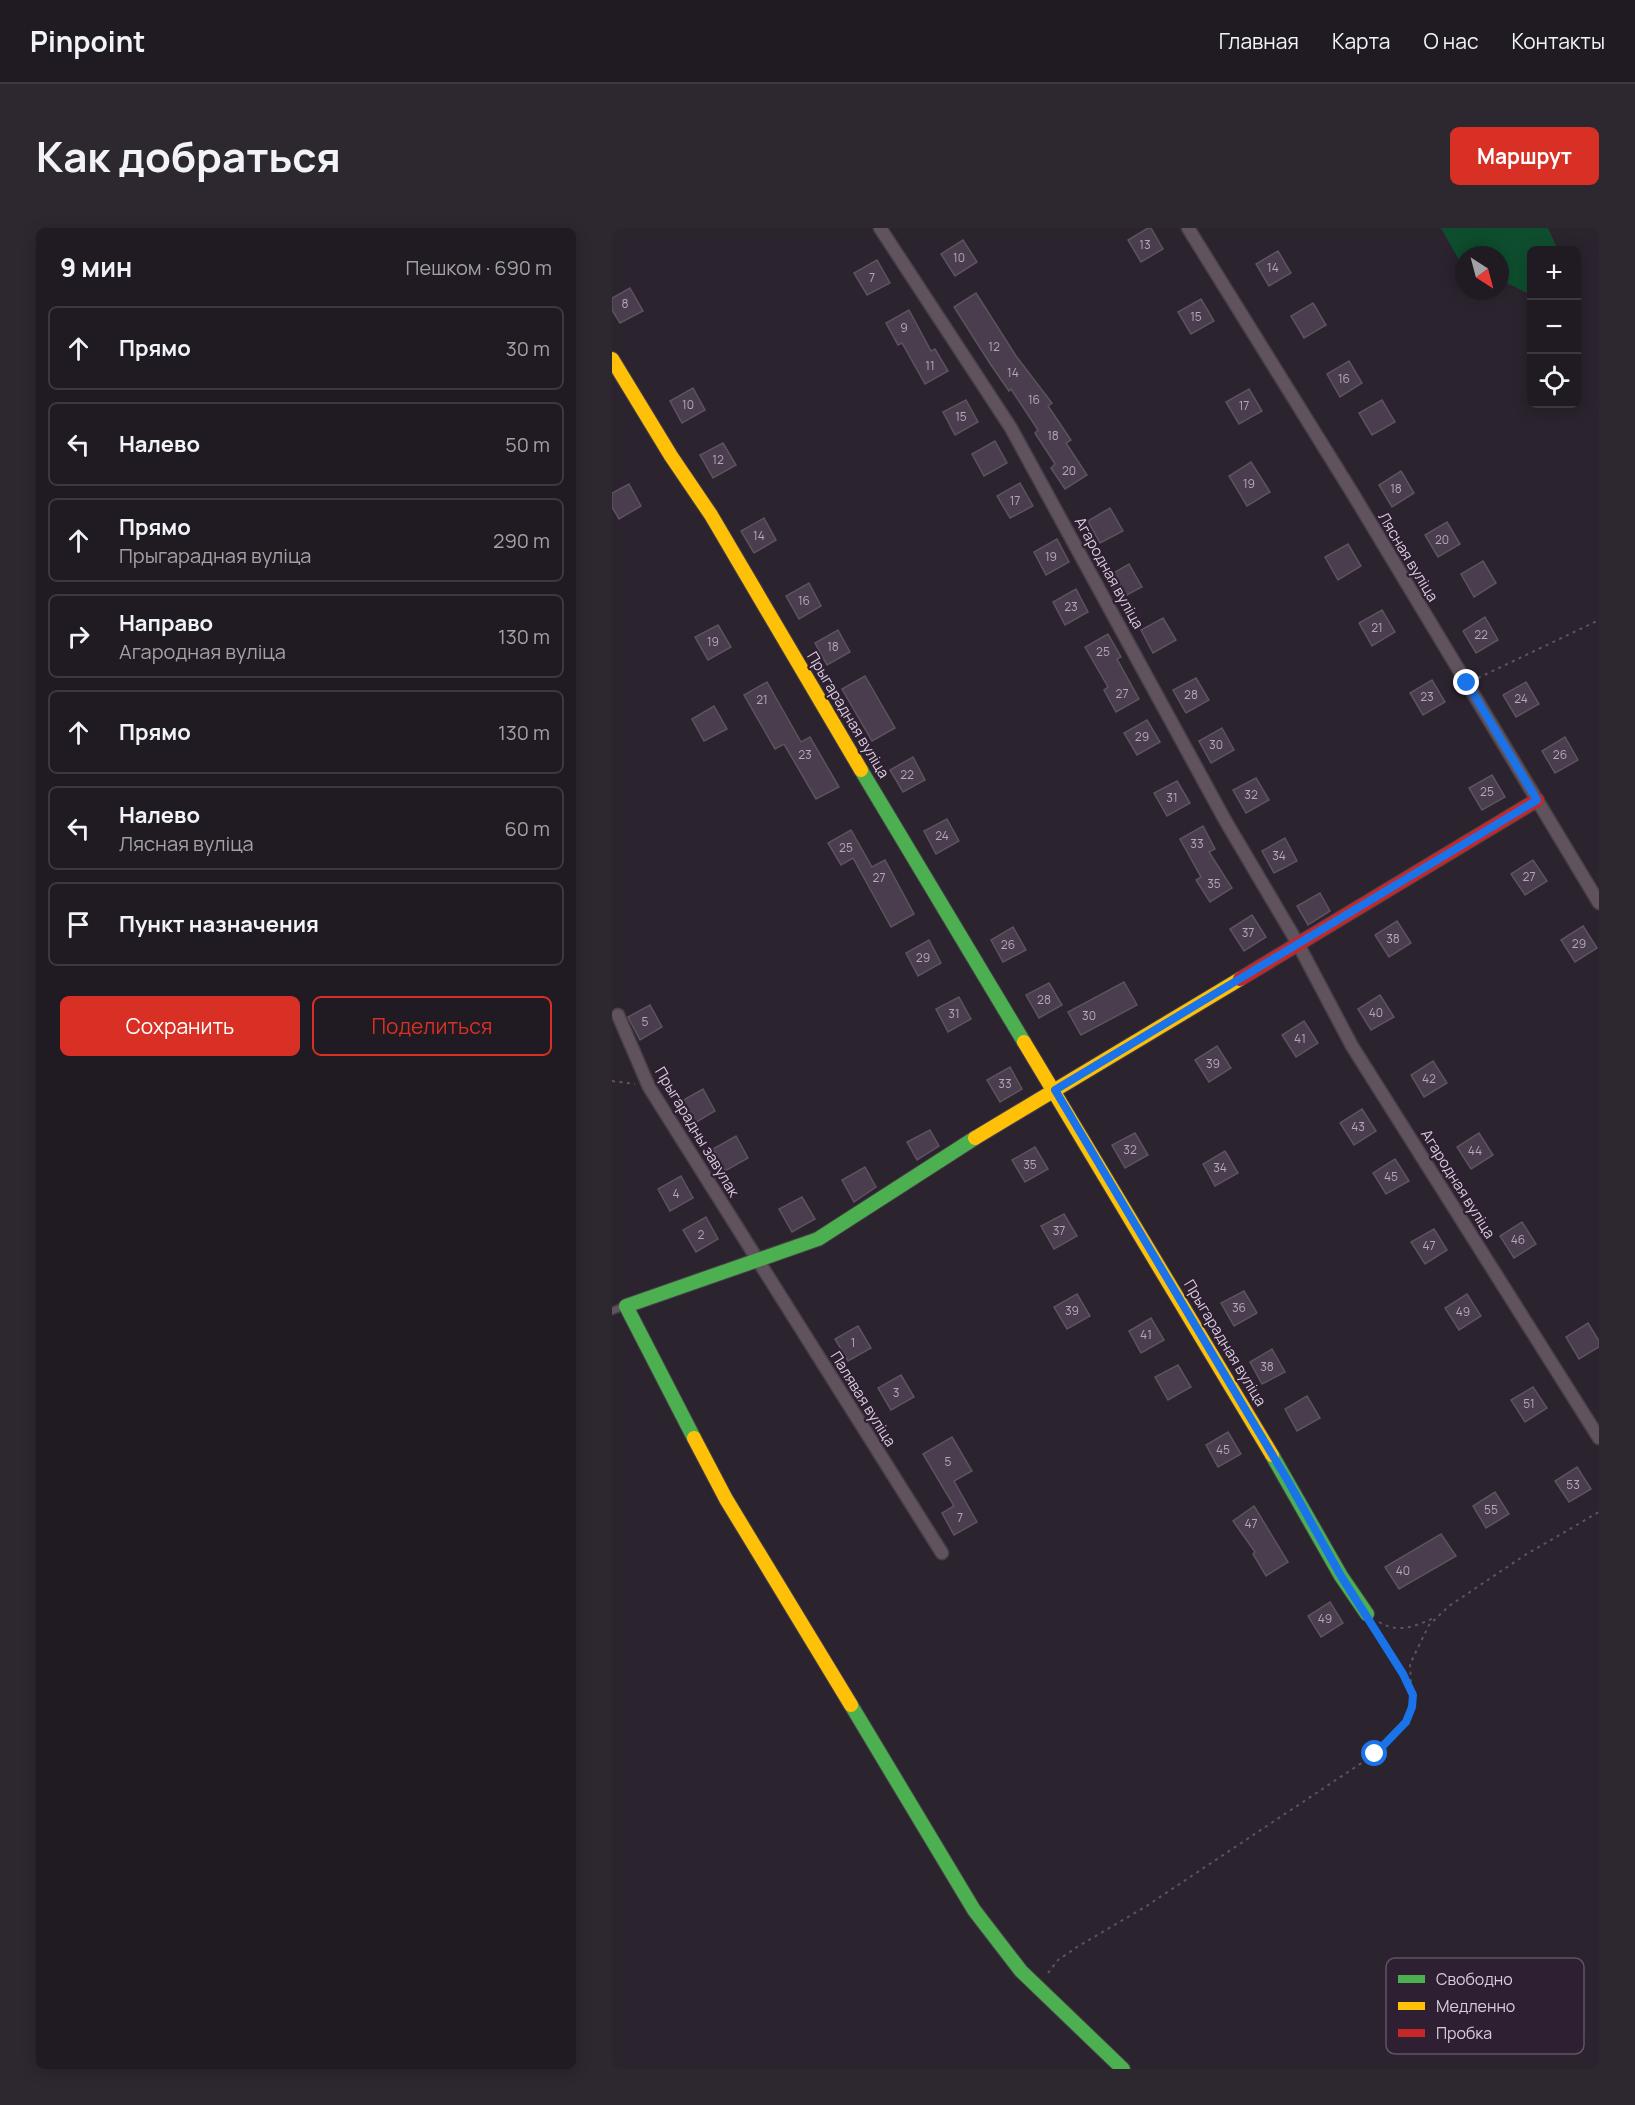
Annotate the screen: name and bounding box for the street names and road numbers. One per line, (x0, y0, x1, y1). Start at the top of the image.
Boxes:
street label: Лясная вуліца (1373, 508, 1443, 605)
street label: Агародная вуліца (1070, 513, 1149, 633)
street label: Прыгарадная вуліца (802, 647, 895, 782)
street label: Прыгарадны завулак (650, 1063, 745, 1201)
street label: Агародная вуліца (1416, 1125, 1500, 1242)
street label: Прыгарадная вуліца (1179, 1275, 1272, 1410)
street label: Палявая вуліца (826, 1347, 901, 1450)

